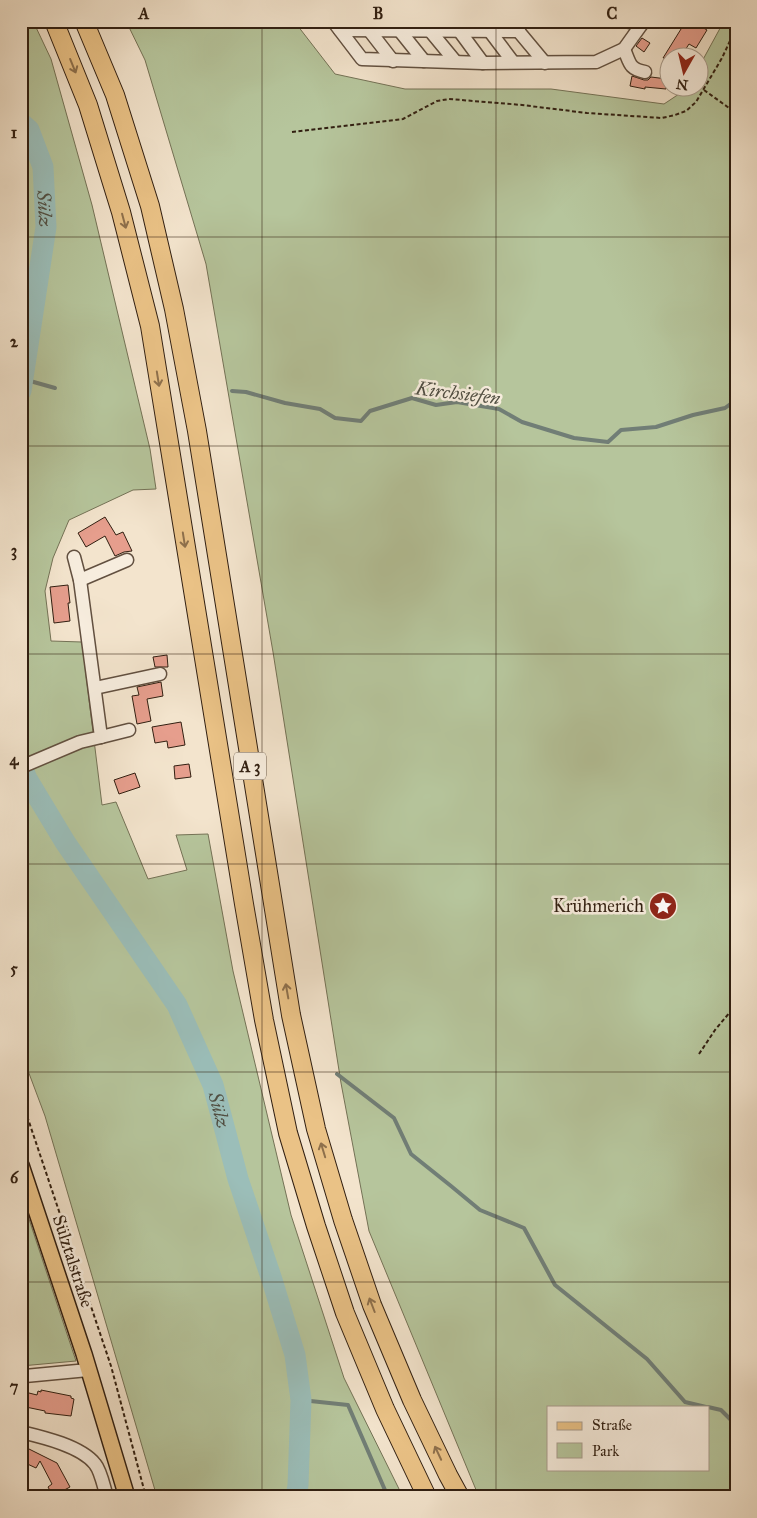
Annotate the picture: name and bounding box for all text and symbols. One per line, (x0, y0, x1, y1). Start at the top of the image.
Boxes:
text: A (138, 4, 150, 23)
text: B (373, 4, 383, 23)
text: C (607, 4, 618, 23)
north arrow (660, 48, 710, 98)
one-way arrow (68, 58, 78, 73)
text: N (675, 75, 689, 94)
text: 1 (11, 123, 18, 142)
water label: Sülz (33, 189, 57, 227)
one-way arrow (119, 212, 129, 228)
text: 2 (10, 332, 19, 351)
one-way arrow (154, 371, 164, 387)
water label: Kirchsiefen (413, 376, 502, 410)
one-way arrow (180, 531, 190, 547)
text: 3 (11, 541, 17, 561)
text: 4 (10, 750, 20, 770)
road number: A 3 (234, 752, 266, 779)
place icon: Krühmerich (648, 891, 678, 921)
place label: Krühmerich (553, 895, 644, 917)
text: 5 (10, 959, 18, 978)
one-way arrow (282, 984, 292, 1000)
water label: Sülz (204, 1088, 235, 1130)
one-way arrow (317, 1142, 327, 1158)
text: 6 (10, 1168, 19, 1187)
street label: Sülztalstraße (48, 1212, 98, 1310)
one-way arrow (367, 1297, 376, 1312)
text: 7 (10, 1377, 19, 1396)
legend (547, 1406, 710, 1470)
text: Straße (592, 1416, 632, 1434)
text: Park (592, 1442, 619, 1460)
one-way arrow (432, 1446, 442, 1461)

